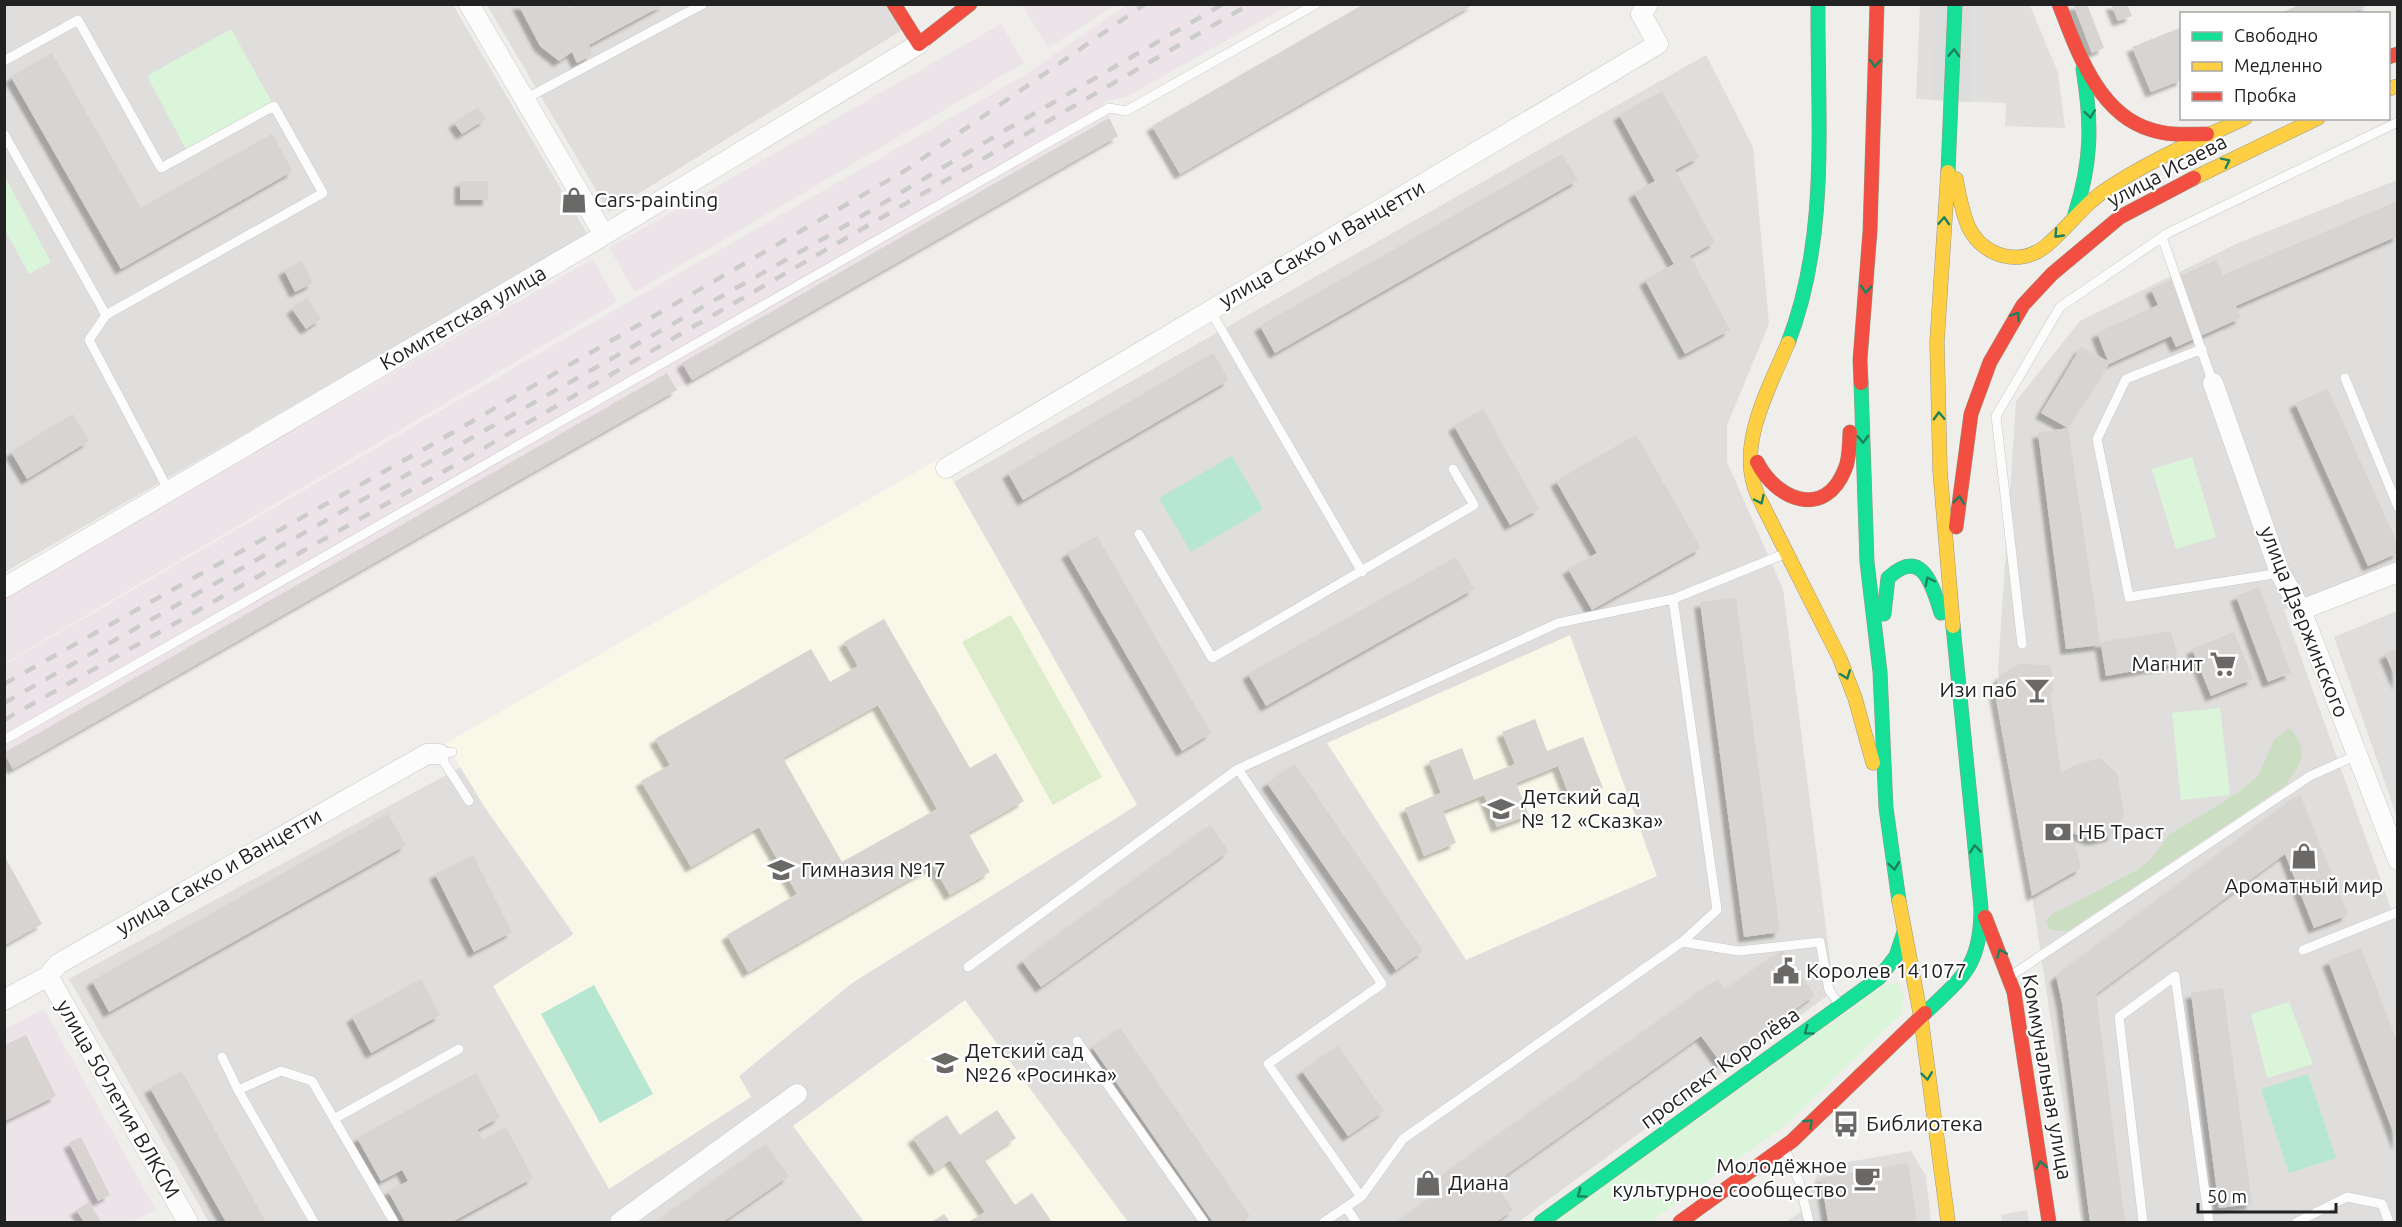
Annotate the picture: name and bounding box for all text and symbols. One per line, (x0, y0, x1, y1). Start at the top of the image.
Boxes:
legend (2180, 12, 2390, 120)
text: Свободно (2234, 25, 2318, 45)
one-way arrow (1947, 48, 1960, 57)
text: Медленно (2234, 55, 2323, 75)
one-way arrow (1869, 58, 1881, 67)
text: Пробка (2234, 85, 2297, 105)
one-way arrow (2083, 109, 2095, 118)
street label: улица Исаева (2103, 129, 2230, 212)
one-way arrow (2219, 158, 2230, 169)
street label: улица Сакко и Ванцетти (1215, 174, 1428, 312)
shop icon: Cars-painting (559, 185, 589, 215)
place label: Cars-painting (594, 187, 718, 211)
one-way arrow (1938, 217, 1951, 226)
one-way arrow (2055, 226, 2066, 237)
street label: Комитетская улица (375, 260, 550, 374)
one-way arrow (1859, 285, 1872, 294)
one-way arrow (2009, 312, 2020, 323)
one-way arrow (1932, 411, 1945, 420)
one-way arrow (1857, 435, 1869, 444)
one-way arrow (1752, 493, 1764, 504)
one-way arrow (1953, 496, 1965, 505)
street label: улица Дзержинского (2256, 523, 2354, 721)
one-way arrow (1925, 576, 1937, 587)
supermarket icon: Магнит (2208, 649, 2238, 679)
place label: Магнит (2131, 651, 2204, 675)
one-way arrow (1839, 668, 1851, 679)
bar icon: Изи паб (2022, 675, 2052, 705)
place label: Изи паб (1940, 677, 2017, 701)
place label: Детский сад № 12 «Сказка» (1521, 784, 1663, 832)
school or university icon: Детский сад № 12 «Сказка» (1486, 794, 1516, 824)
street label: улица Сакко и Ванцетти (112, 802, 325, 940)
bank icon: НБ Траст (2043, 817, 2073, 847)
place label: НБ Траст (2078, 819, 2165, 843)
shop icon: Ароматный мир (2289, 841, 2319, 871)
one-way arrow (1969, 845, 1982, 854)
school or university icon: Гимназия №17 (766, 855, 796, 885)
place label: Гимназия №17 (801, 857, 946, 881)
one-way arrow (1888, 861, 1900, 870)
place label: Ароматный мир (2225, 873, 2383, 897)
one-way arrow (1996, 949, 2008, 960)
public building icon: Королев 141077 (1771, 956, 1801, 986)
place label: Королев 141077 (1806, 958, 1967, 982)
street label: Коммунальная улица (2018, 972, 2078, 1181)
street label: улица 50-летия ВЛКСМ (52, 995, 186, 1202)
street label: проспект Королёва (1635, 1001, 1804, 1133)
one-way arrow (1803, 1024, 1814, 1035)
place label: Детский сад №26 «Росинка» (965, 1038, 1117, 1086)
school or university icon: Детский сад №26 «Росинка» (930, 1048, 960, 1078)
one-way arrow (1920, 1071, 1933, 1080)
bus stop icon: Библиотека (1831, 1109, 1861, 1139)
place label: Библиотека (1866, 1111, 1983, 1135)
one-way arrow (1802, 1120, 1813, 1131)
place label: Молодёжное культурное сообщество (1612, 1153, 1847, 1201)
one-way arrow (2035, 1160, 2047, 1169)
cafe icon: Молодёжное культурное сообщество (1852, 1163, 1882, 1193)
shop icon: Диана (1413, 1168, 1443, 1198)
place label: Диана (1448, 1170, 1509, 1194)
scale bar (2198, 1176, 2336, 1214)
text: 50 m (2207, 1186, 2247, 1206)
one-way arrow (1576, 1187, 1587, 1198)

